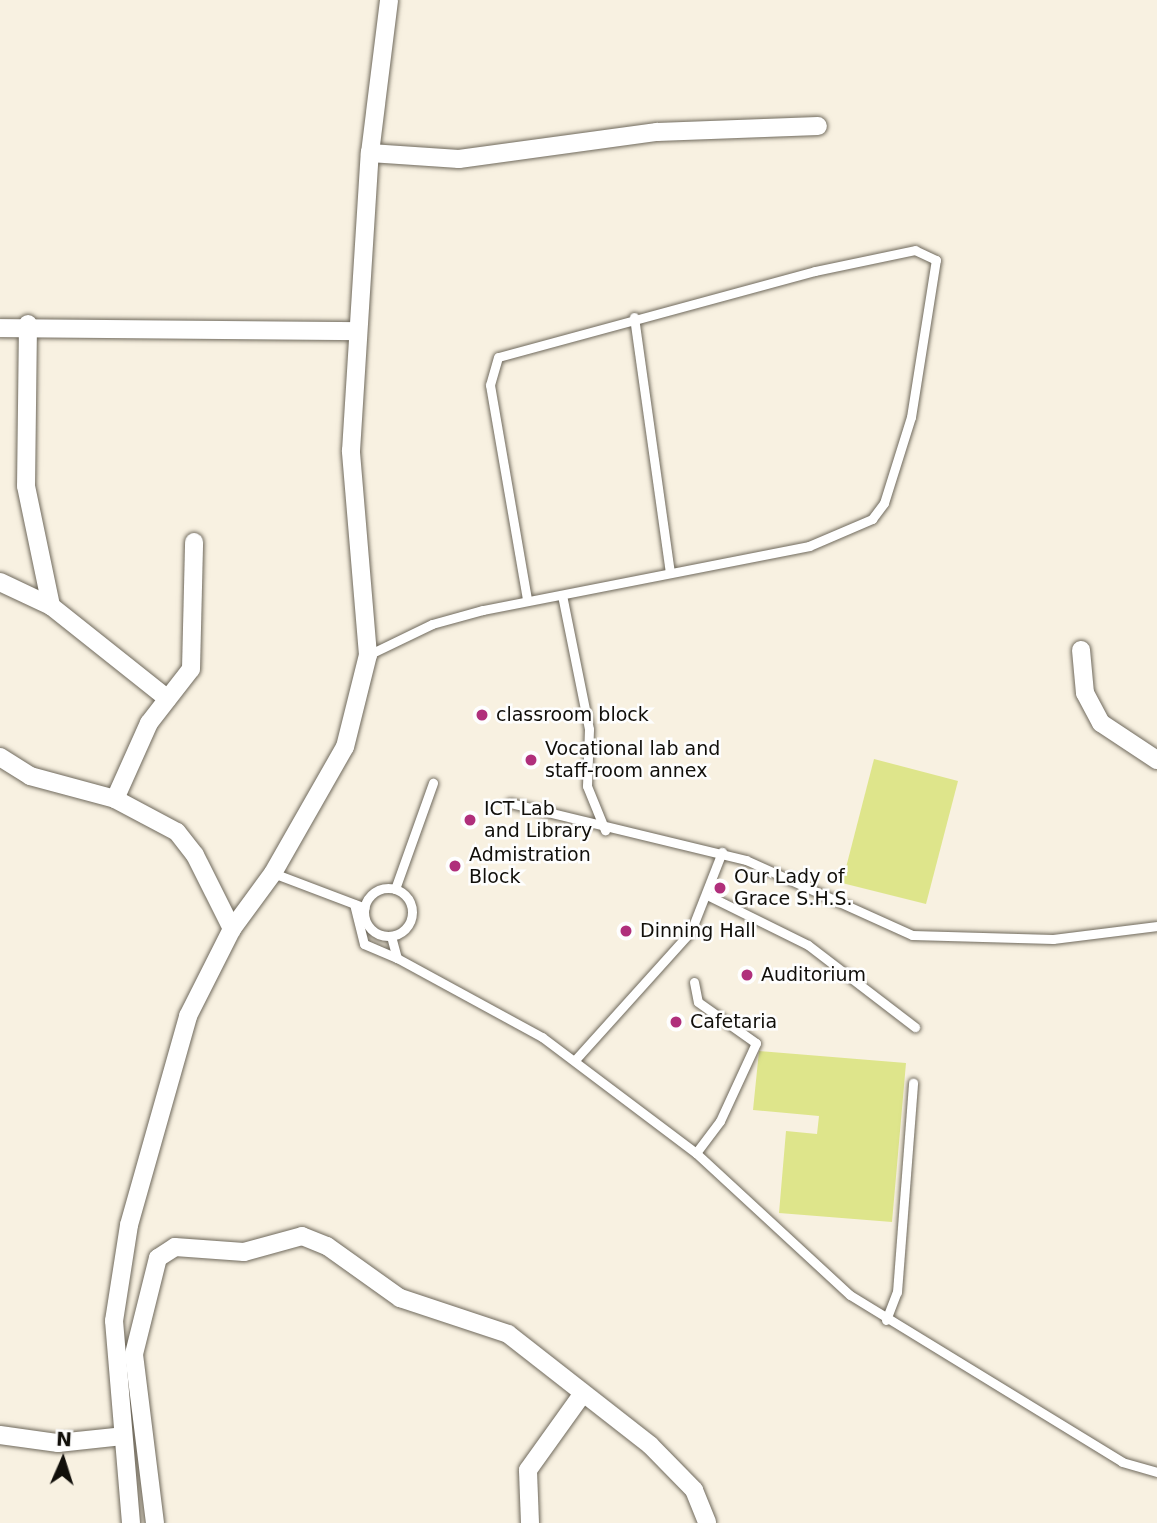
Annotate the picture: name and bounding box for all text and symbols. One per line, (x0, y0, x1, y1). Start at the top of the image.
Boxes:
place label: classroom block (496, 704, 649, 726)
marker: classroom block (474, 707, 490, 723)
place label: Vocational lab and staff-room annex (545, 738, 720, 782)
marker: Vocational lab and staff-room annex (523, 752, 539, 768)
place label: ICT Lab and Library (484, 798, 592, 842)
marker: ICT Lab and Library (462, 812, 478, 828)
place label: Admistration Block (469, 844, 591, 888)
marker: Admistration Block (447, 858, 463, 874)
place label: Our Lady of Grace S.H.S. (734, 866, 853, 910)
marker: Our Lady of Grace S.H.S. (712, 880, 728, 896)
place label: Dinning Hall (640, 920, 756, 942)
marker: Dinning Hall (618, 923, 634, 939)
place label: Auditorium (761, 964, 866, 986)
marker: Auditorium (739, 967, 755, 983)
place label: Cafetaria (690, 1011, 777, 1033)
marker: Cafetaria (668, 1014, 684, 1030)
north arrow (28, 1425, 98, 1495)
text: N (56, 1428, 73, 1450)

